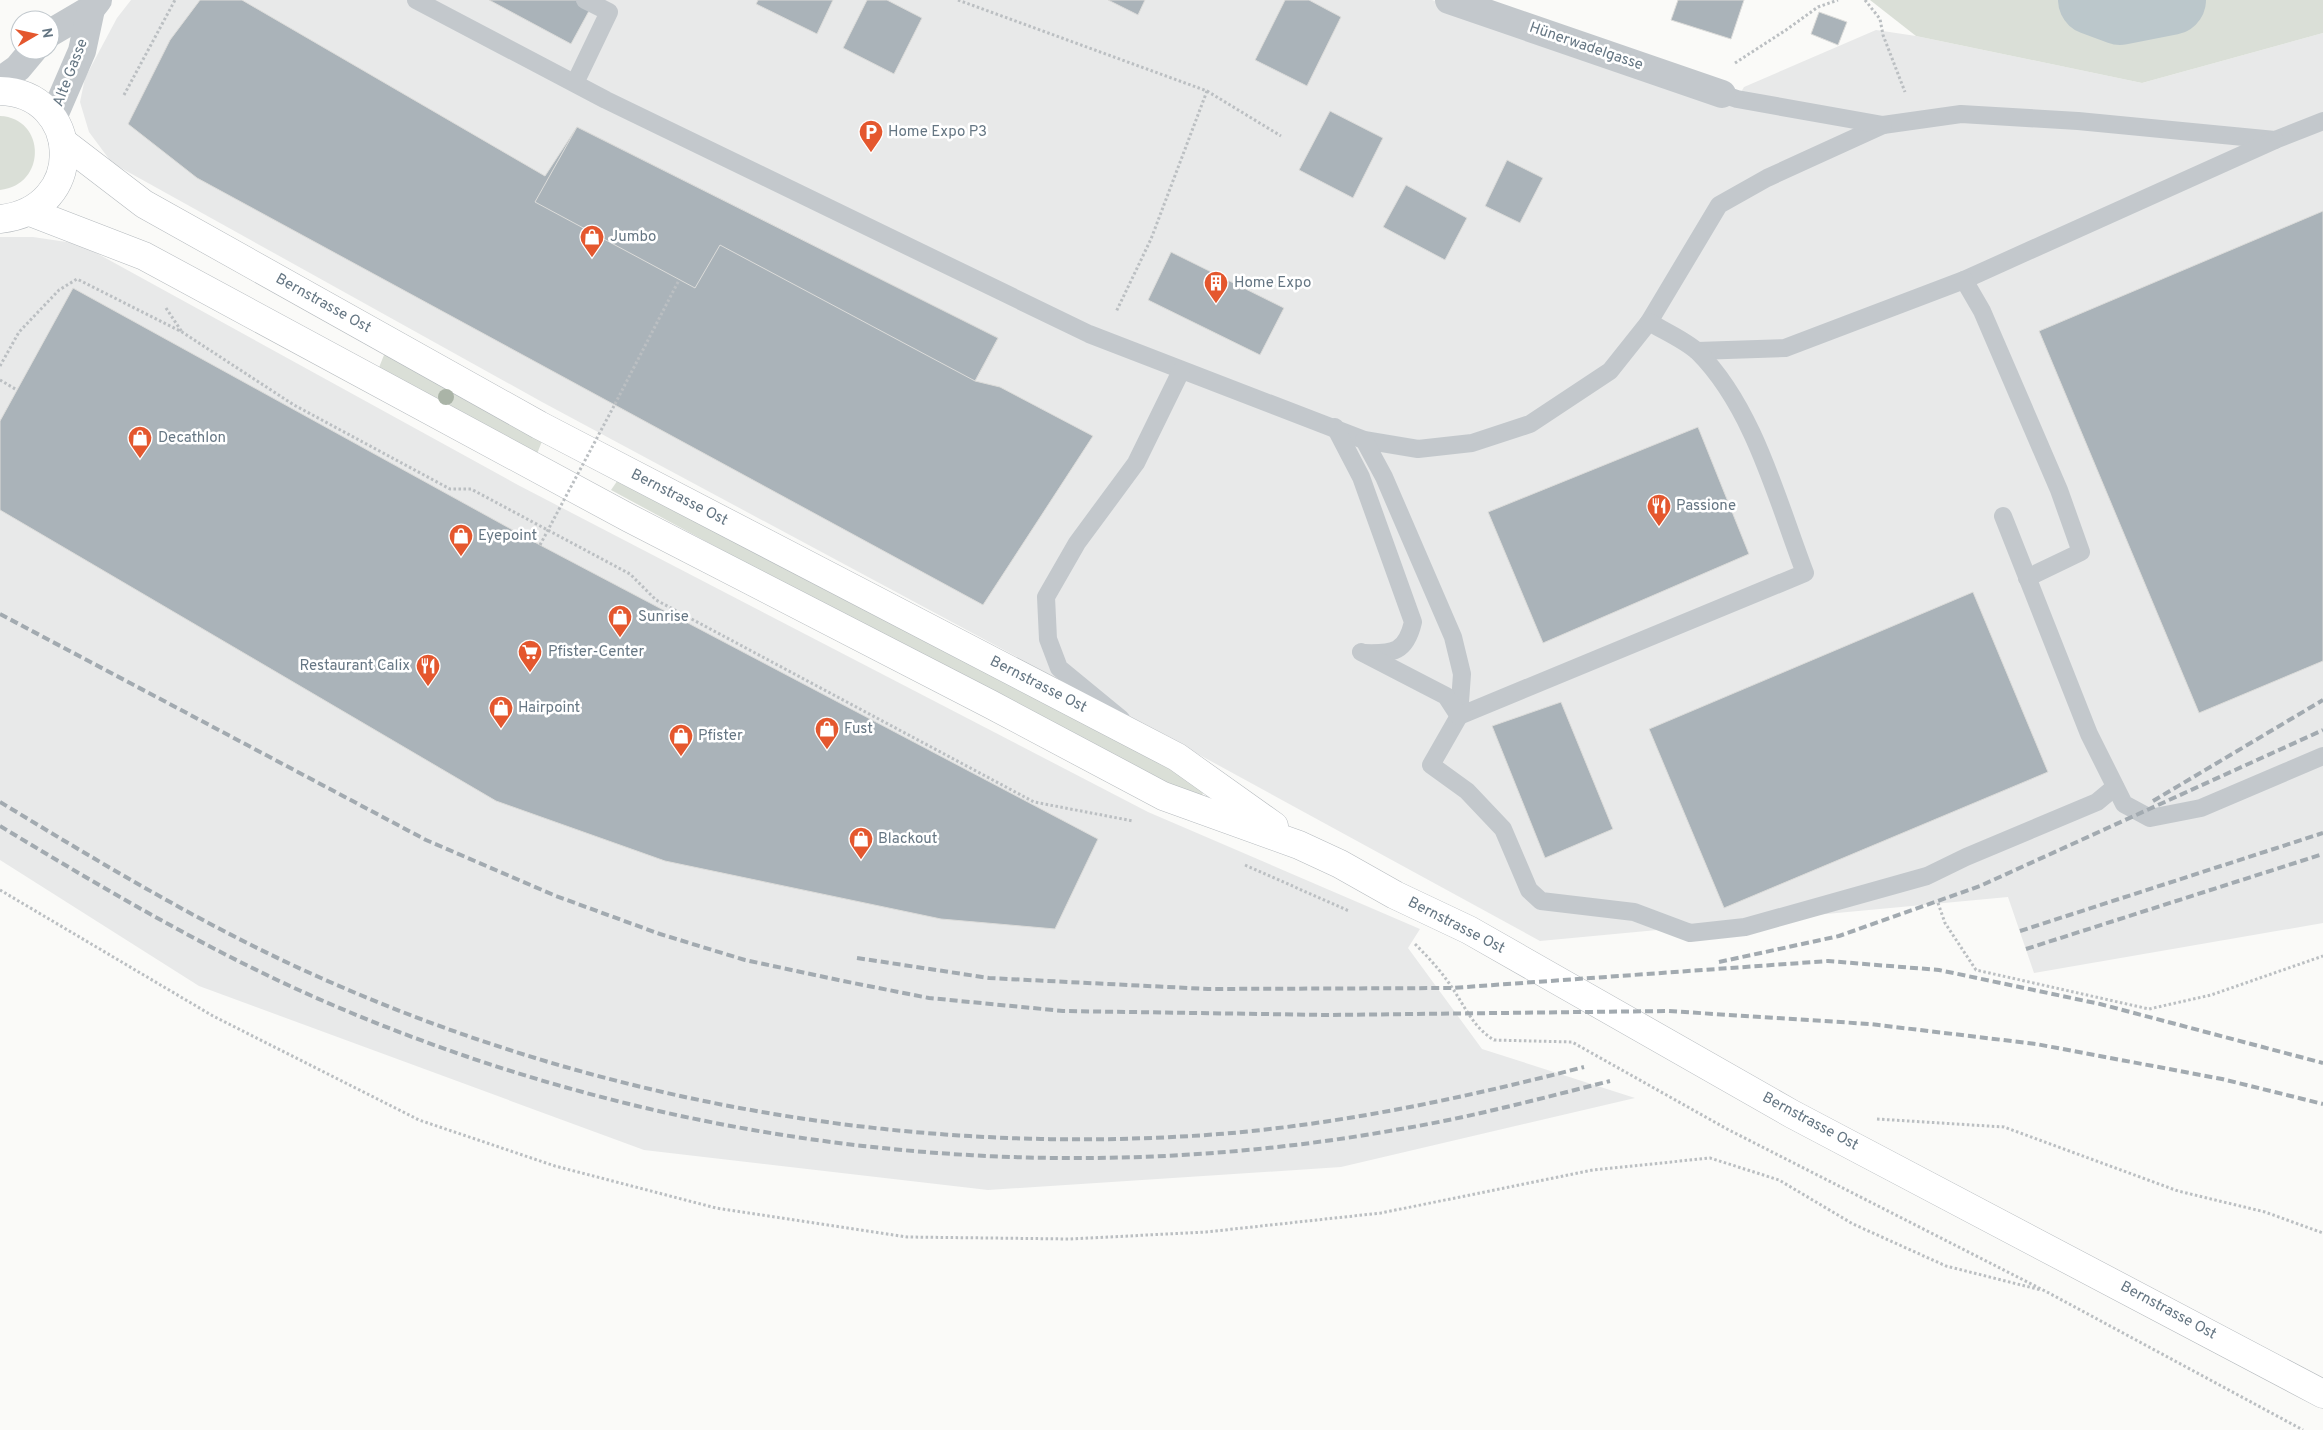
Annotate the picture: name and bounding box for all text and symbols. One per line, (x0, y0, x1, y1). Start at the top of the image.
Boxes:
north arrow (10, 10, 60, 60)
street label: Hünerwadelgasse (1527, 19, 1645, 75)
text: N (37, 27, 56, 40)
street label: Alte Gasse (49, 36, 93, 110)
parking icon: Home Expo P3 (858, 119, 884, 153)
place label: Home Expo P3 (888, 123, 987, 142)
shop icon: Jumbo (579, 224, 605, 258)
place label: Jumbo (610, 228, 657, 247)
street label: Bernstrasse Ost (272, 270, 374, 338)
building icon: Home Expo (1203, 270, 1229, 304)
place label: Home Expo (1234, 274, 1311, 293)
shop icon: Decathlon (127, 425, 153, 459)
place label: Decathlon (158, 429, 226, 448)
street label: Bernstrasse Ost (627, 465, 731, 531)
restaurant icon: Passione (1646, 493, 1672, 527)
place label: Passione (1676, 497, 1736, 516)
shop icon: Eyepoint (448, 523, 474, 557)
place label: Eyepoint (478, 527, 537, 546)
shop icon: Sunrise (607, 604, 633, 638)
place label: Sunrise (638, 608, 689, 627)
supermarket icon: Pfister-Center (517, 639, 543, 673)
place label: Pfister-Center (548, 643, 644, 662)
street label: Bernstrasse Ost (986, 652, 1090, 718)
restaurant icon: Restaurant Calix (415, 653, 441, 687)
place label: Restaurant Calix (300, 657, 410, 676)
shop icon: Hairpoint (488, 695, 514, 729)
place label: Hairpoint (518, 699, 580, 718)
shop icon: Fust (814, 716, 840, 750)
place label: Fust (844, 720, 873, 739)
shop icon: Pfister (668, 723, 694, 757)
place label: Pfister (698, 727, 743, 746)
shop icon: Blackout (848, 826, 874, 860)
place label: Blackout (878, 830, 937, 849)
street label: Bernstrasse Ost (1404, 893, 1508, 959)
street label: Bernstrasse Ost (1759, 1089, 1861, 1155)
street label: Bernstrasse Ost (2117, 1278, 2219, 1344)

